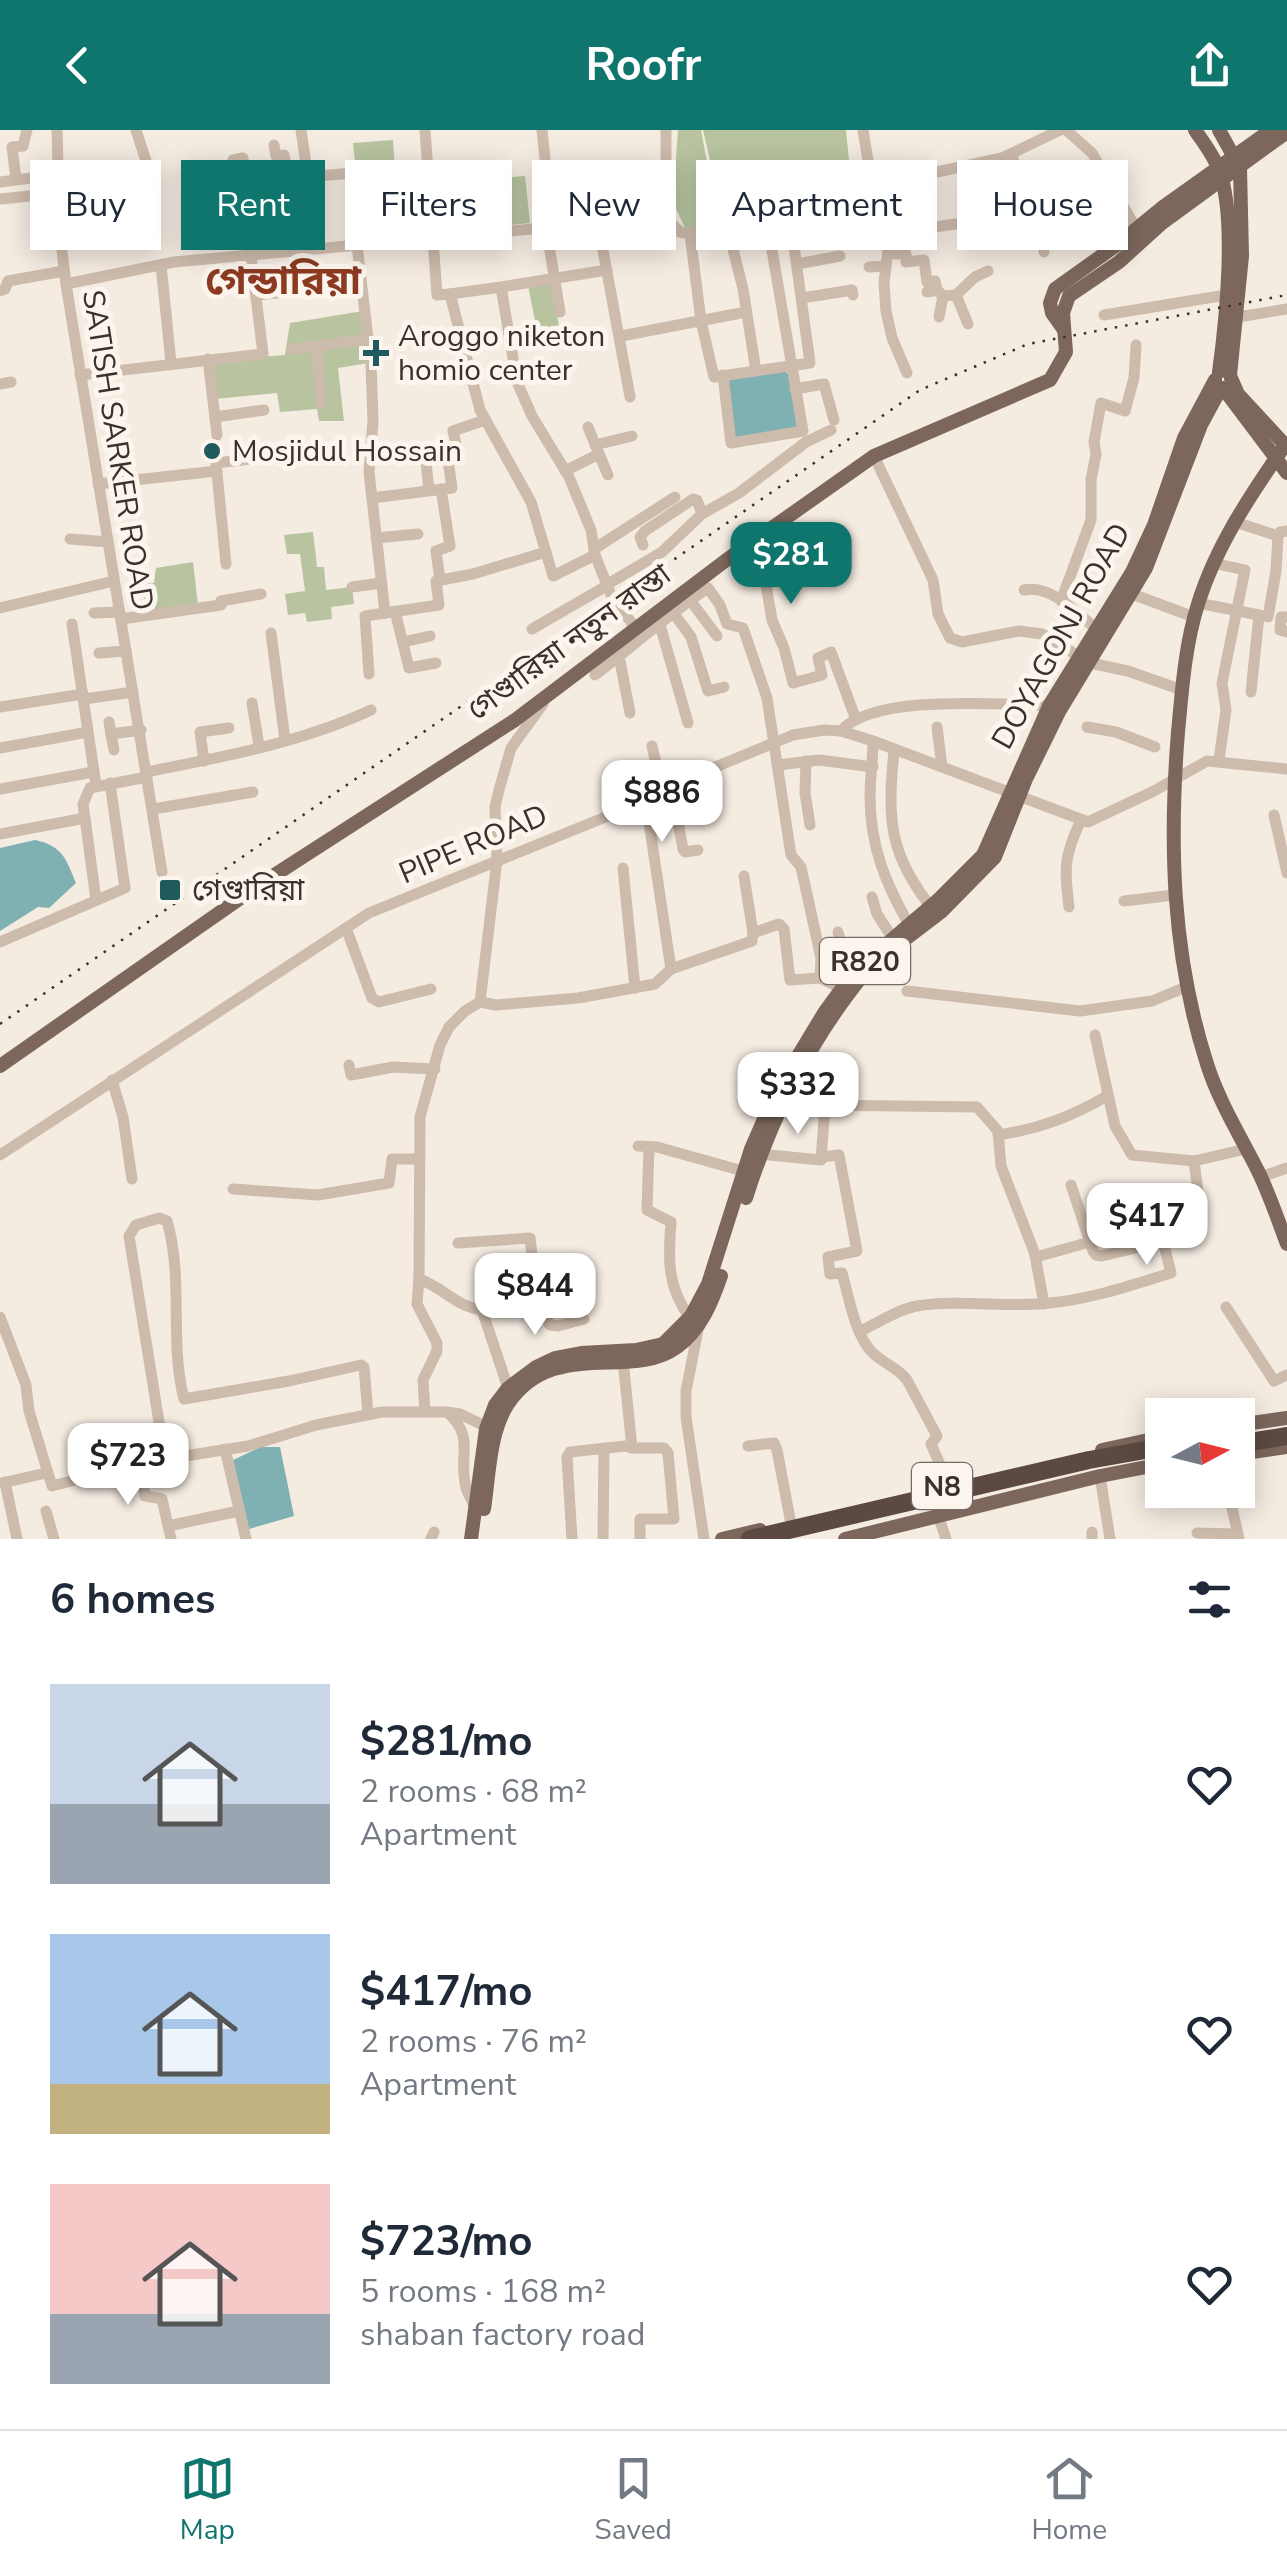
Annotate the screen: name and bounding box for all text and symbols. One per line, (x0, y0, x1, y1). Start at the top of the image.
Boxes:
text: Roofr (586, 35, 701, 96)
icon: back (50, 38, 105, 93)
icon: share (1182, 38, 1237, 93)
chip: Buy (30, 160, 161, 250)
chip: Rent (181, 160, 325, 250)
chip: Filters (345, 160, 512, 250)
chip: New (532, 160, 676, 250)
chip: Apartment (696, 160, 937, 250)
chip: House (957, 160, 1128, 250)
district label: গেন্ডারিয়া (205, 254, 362, 308)
street label: SATISH SARKER ROAD (72, 287, 163, 613)
place label: Aroggo niketon homio center (398, 316, 605, 391)
marker: Aroggo niketon homio center (363, 340, 389, 366)
place label: Mosjidul Hossain (232, 431, 462, 472)
marker: Mosjidul Hossain (201, 440, 223, 462)
street label: DOYAGONJ ROAD (982, 516, 1141, 757)
pin: $281 (732, 522, 850, 607)
text: $281 (753, 533, 829, 576)
street label: গেণ্ডারিয়া নতুন রাস্তা (459, 554, 680, 730)
pin: $886 (603, 760, 721, 845)
text: $886 (624, 771, 700, 814)
street label: PIPE ROAD (393, 795, 554, 894)
place label: গেণ্ডারিয়া (192, 870, 305, 911)
marker: গেণ্ডারিয়া (157, 877, 183, 903)
road number: R820 (820, 938, 910, 984)
pin: $332 (739, 1052, 857, 1137)
text: $332 (760, 1063, 836, 1106)
pin: $417 (1088, 1183, 1206, 1268)
text: $417 (1109, 1194, 1185, 1237)
pin: $844 (476, 1253, 594, 1338)
text: $844 (497, 1264, 573, 1307)
north arrow (1145, 1398, 1255, 1508)
map controls (1145, 1398, 1255, 1508)
pin: $723 (69, 1423, 187, 1508)
text: $723 (90, 1434, 166, 1477)
road number: N8 (912, 1463, 972, 1509)
text: 6 homes (50, 1571, 215, 1628)
icon: filters (1182, 1572, 1237, 1627)
text: $281/mo (360, 1713, 532, 1770)
icon: home (130, 1724, 250, 1844)
icon: heart (1182, 1757, 1237, 1812)
text: 2 rooms · 68 m² (360, 1770, 587, 1813)
text: Apartment (360, 1813, 516, 1856)
text: $417/mo (360, 1963, 532, 2020)
icon: home (130, 1974, 250, 2094)
icon: heart (1182, 2007, 1237, 2062)
text: 2 rooms · 76 m² (360, 2020, 587, 2063)
text: Apartment (360, 2063, 516, 2106)
text: $723/mo (360, 2213, 532, 2270)
icon: home (130, 2224, 250, 2344)
icon: heart (1182, 2257, 1237, 2312)
text: 5 rooms · 168 m² (360, 2270, 606, 2313)
text: shaban factory road (360, 2313, 645, 2356)
tab: Map (180, 2451, 235, 2549)
tab: Saved (595, 2451, 672, 2549)
tab: Home (1031, 2451, 1107, 2549)

